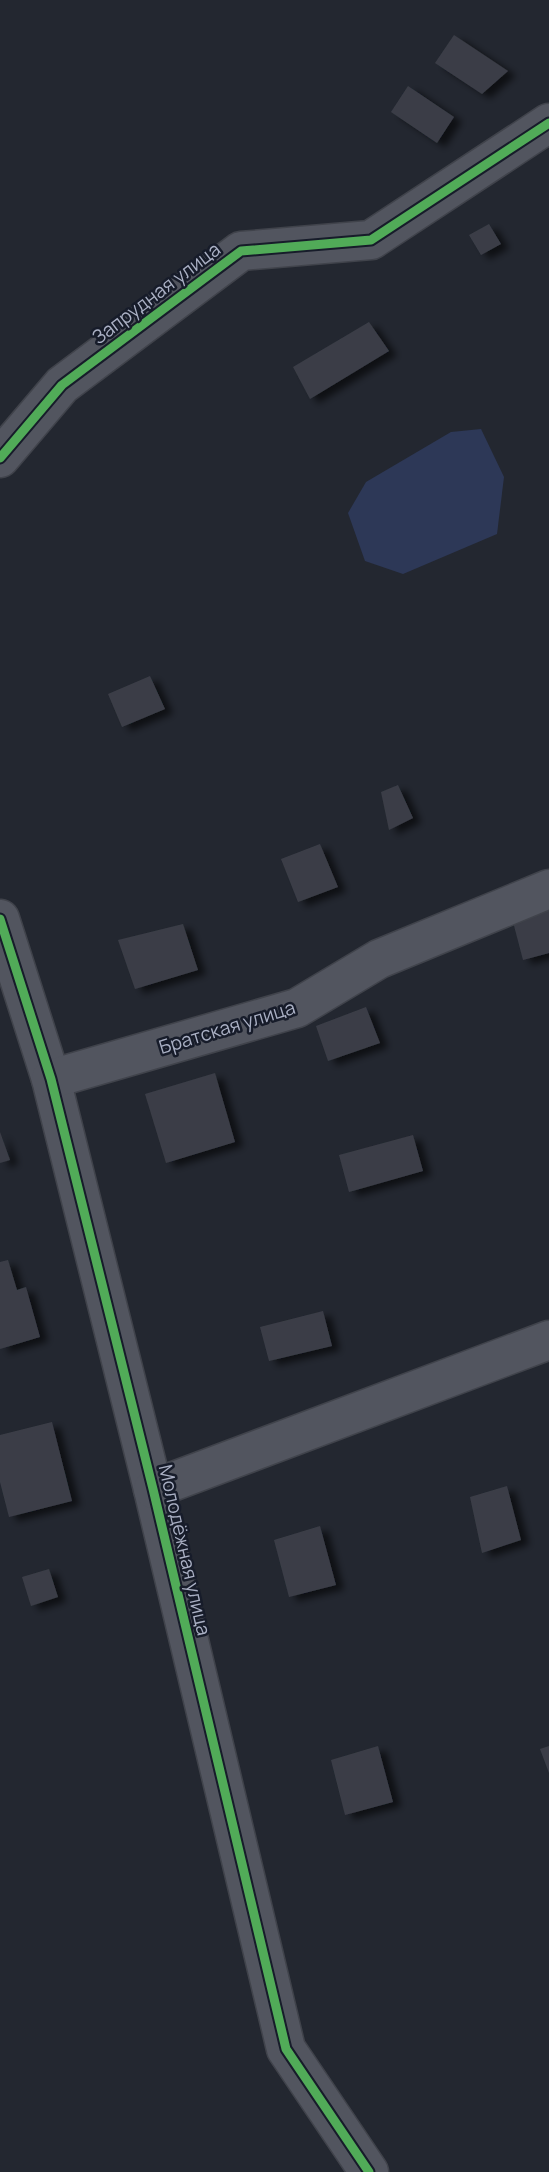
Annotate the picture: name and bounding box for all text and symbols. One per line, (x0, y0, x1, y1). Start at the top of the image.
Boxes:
street label: Запрудная улица (87, 236, 225, 350)
street label: Братская улица (156, 994, 298, 1060)
street label: Молодёжная улица (153, 1462, 217, 1638)

